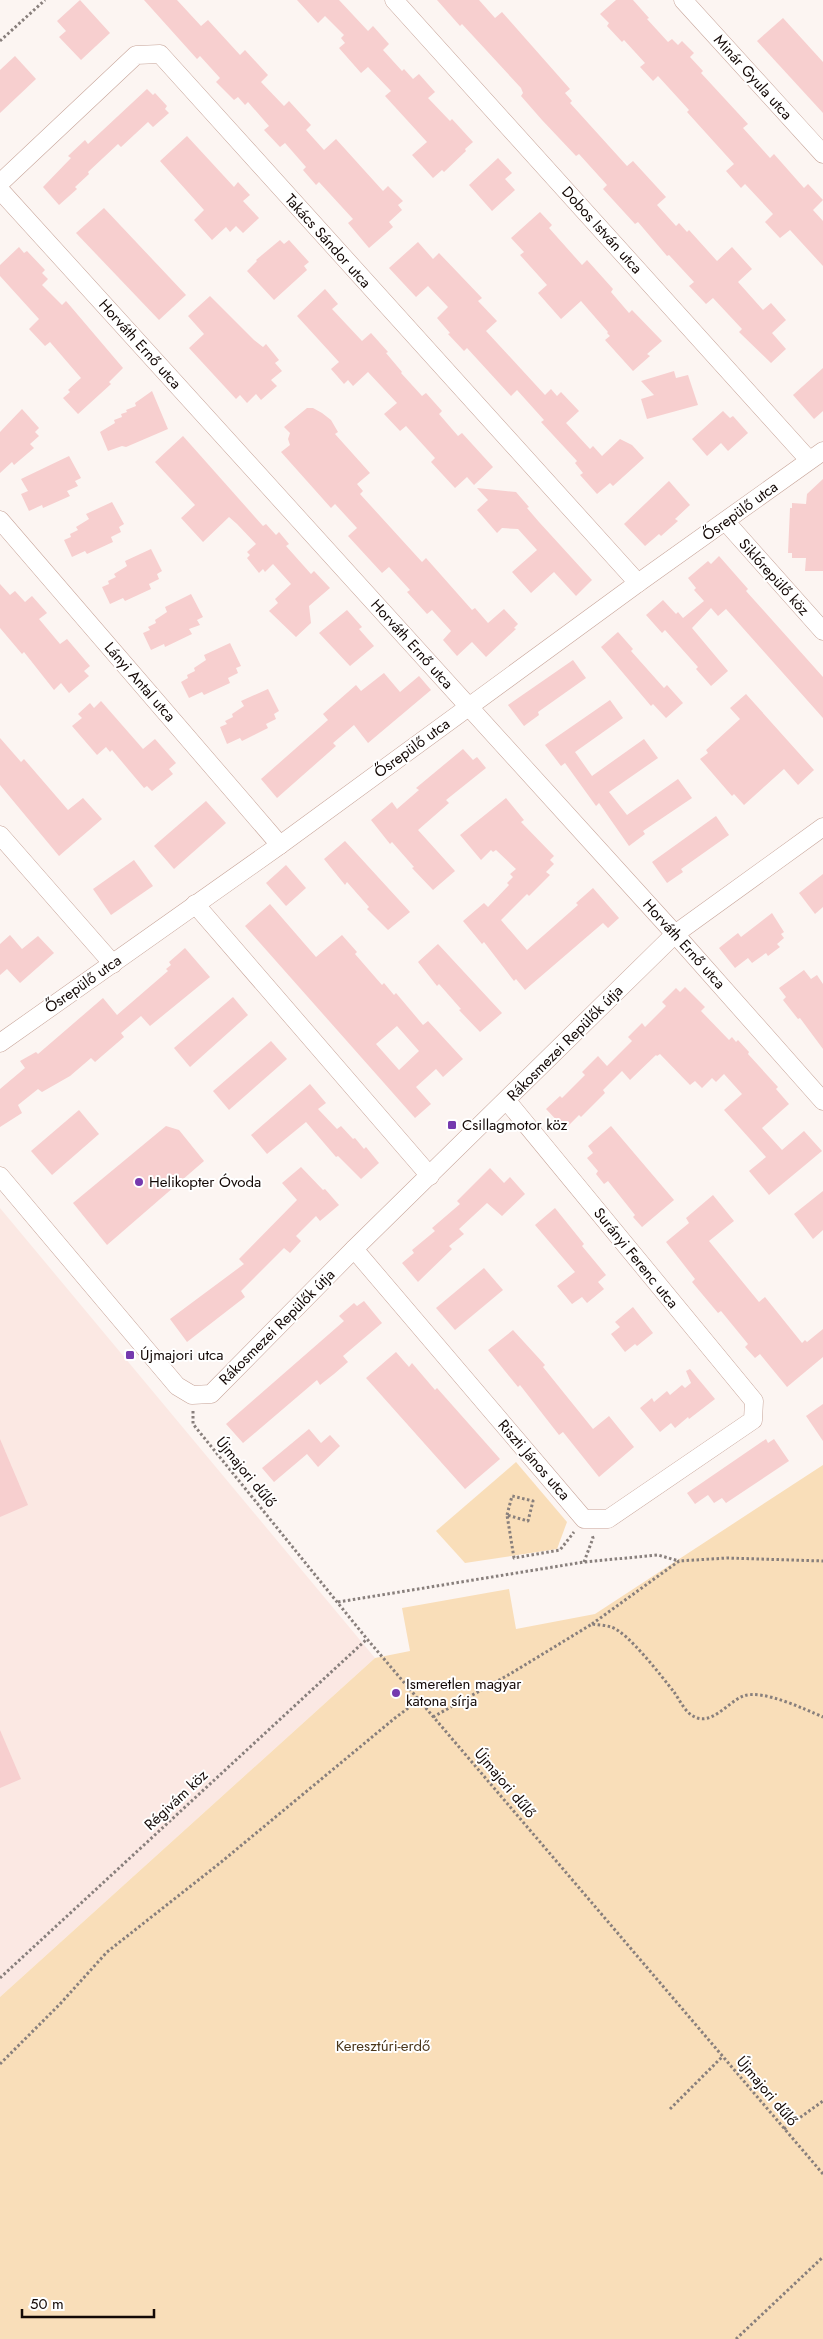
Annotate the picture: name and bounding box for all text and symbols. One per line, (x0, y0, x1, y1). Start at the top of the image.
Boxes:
street label: Minár Gyula utca (709, 29, 797, 125)
street label: Dobos István utca (557, 181, 647, 279)
street label: Takács Sándor utca (280, 189, 376, 293)
street label: Horváth Ernő utca (94, 294, 186, 394)
street label: Ősrepülő utca (698, 476, 782, 546)
street label: Siklórepülő köz (733, 534, 815, 620)
street label: Horváth Ernő utca (366, 594, 458, 694)
street label: Lányi Antal utca (99, 637, 181, 727)
street label: Ősrepülő utca (370, 713, 454, 783)
street label: Horváth Ernő utca (638, 894, 730, 994)
street label: Ősrepülő utca (40, 949, 126, 1019)
street label: Rákosmezei Repülők útja (502, 980, 628, 1106)
place label: Csillagmotor köz (462, 1114, 568, 1136)
marker: Csillagmotor köz (446, 1119, 458, 1131)
place label: Helikopter Óvoda (149, 1171, 261, 1193)
marker: Helikopter Óvoda (133, 1176, 145, 1188)
street label: Surányi Ferenc utca (588, 1203, 684, 1313)
street label: Rákosmezei Repülők útja (214, 1264, 340, 1390)
place label: Újmajori utca (140, 1344, 223, 1366)
marker: Újmajori utca (124, 1349, 136, 1361)
street label: Riszti János utca (493, 1415, 575, 1505)
street label: Újmajori dűlő (211, 1432, 281, 1512)
place label: Ismeretlen magyar katona sírja (406, 1673, 522, 1712)
marker: Ismeretlen magyar katona sírja (390, 1687, 402, 1699)
street label: Újmajori dűlő (469, 1743, 541, 1823)
street label: Régivám köz (139, 1765, 213, 1835)
park label: Keresztúri-erdő (336, 2035, 430, 2057)
street label: Újmajori dűlő (731, 2051, 803, 2131)
scale bar (22, 2286, 155, 2318)
text: 50 m (30, 2293, 64, 2315)

